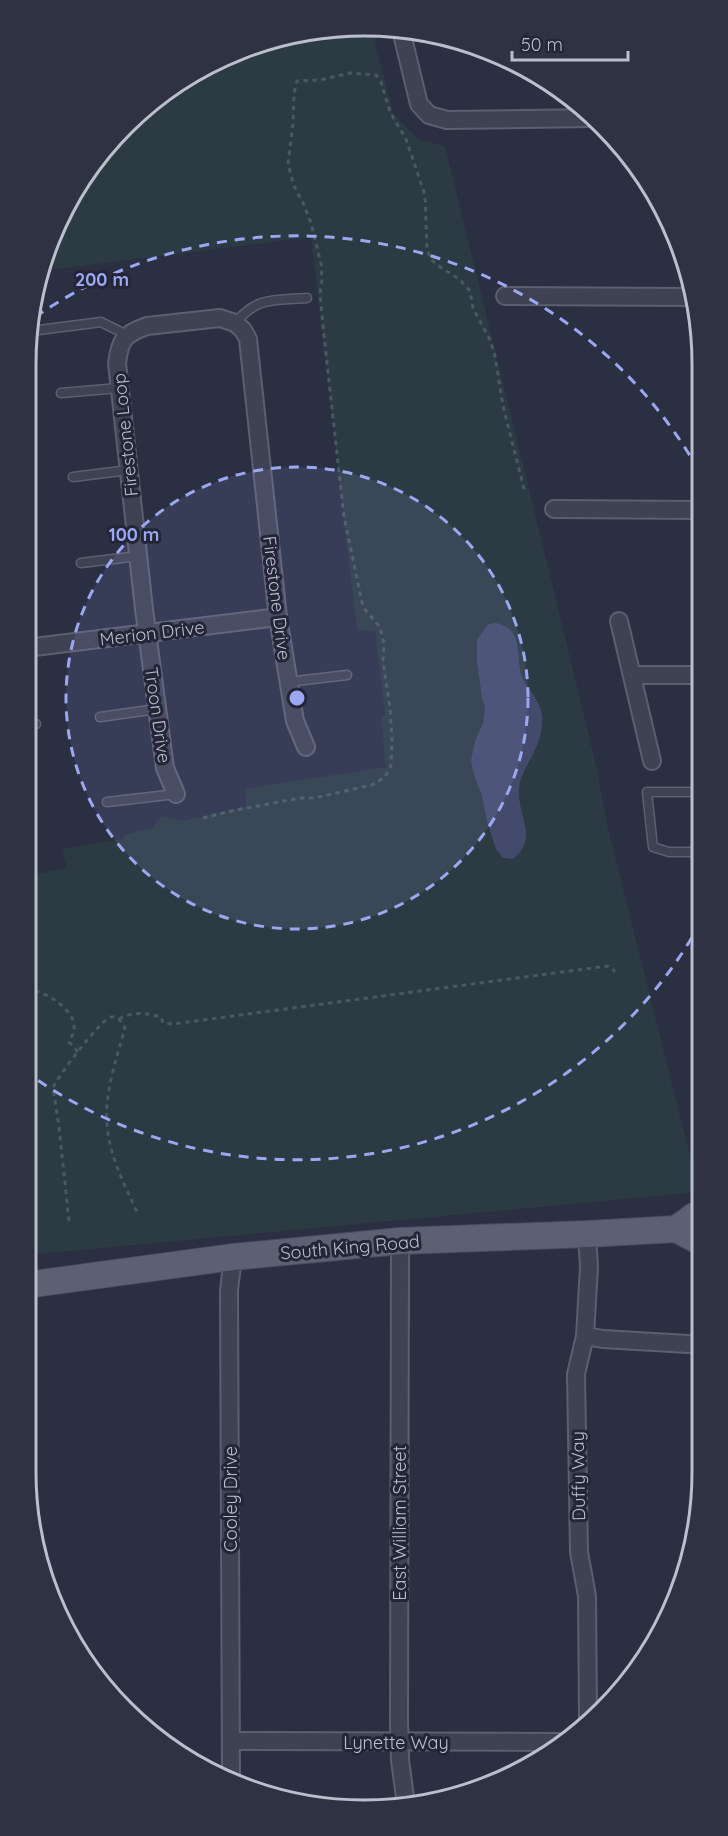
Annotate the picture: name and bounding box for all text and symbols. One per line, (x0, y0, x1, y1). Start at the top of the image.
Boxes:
scale bar (512, 24, 628, 62)
text: 50 m (521, 33, 563, 56)
text: 200 m (75, 268, 129, 291)
street label: Firestone Loop (107, 372, 143, 498)
text: 100 m (109, 523, 159, 546)
street label: Firestone Drive (258, 535, 296, 661)
street label: Merion Drive (98, 615, 206, 651)
street label: Troon Drive (140, 666, 176, 764)
centre of rings (287, 688, 307, 708)
street label: South King Road (279, 1229, 421, 1265)
street label: Duffy Way (566, 1431, 590, 1521)
street label: East William Street (388, 1445, 411, 1601)
street label: Cooley Drive (219, 1446, 242, 1552)
street label: Lynette Way (343, 1731, 449, 1754)

